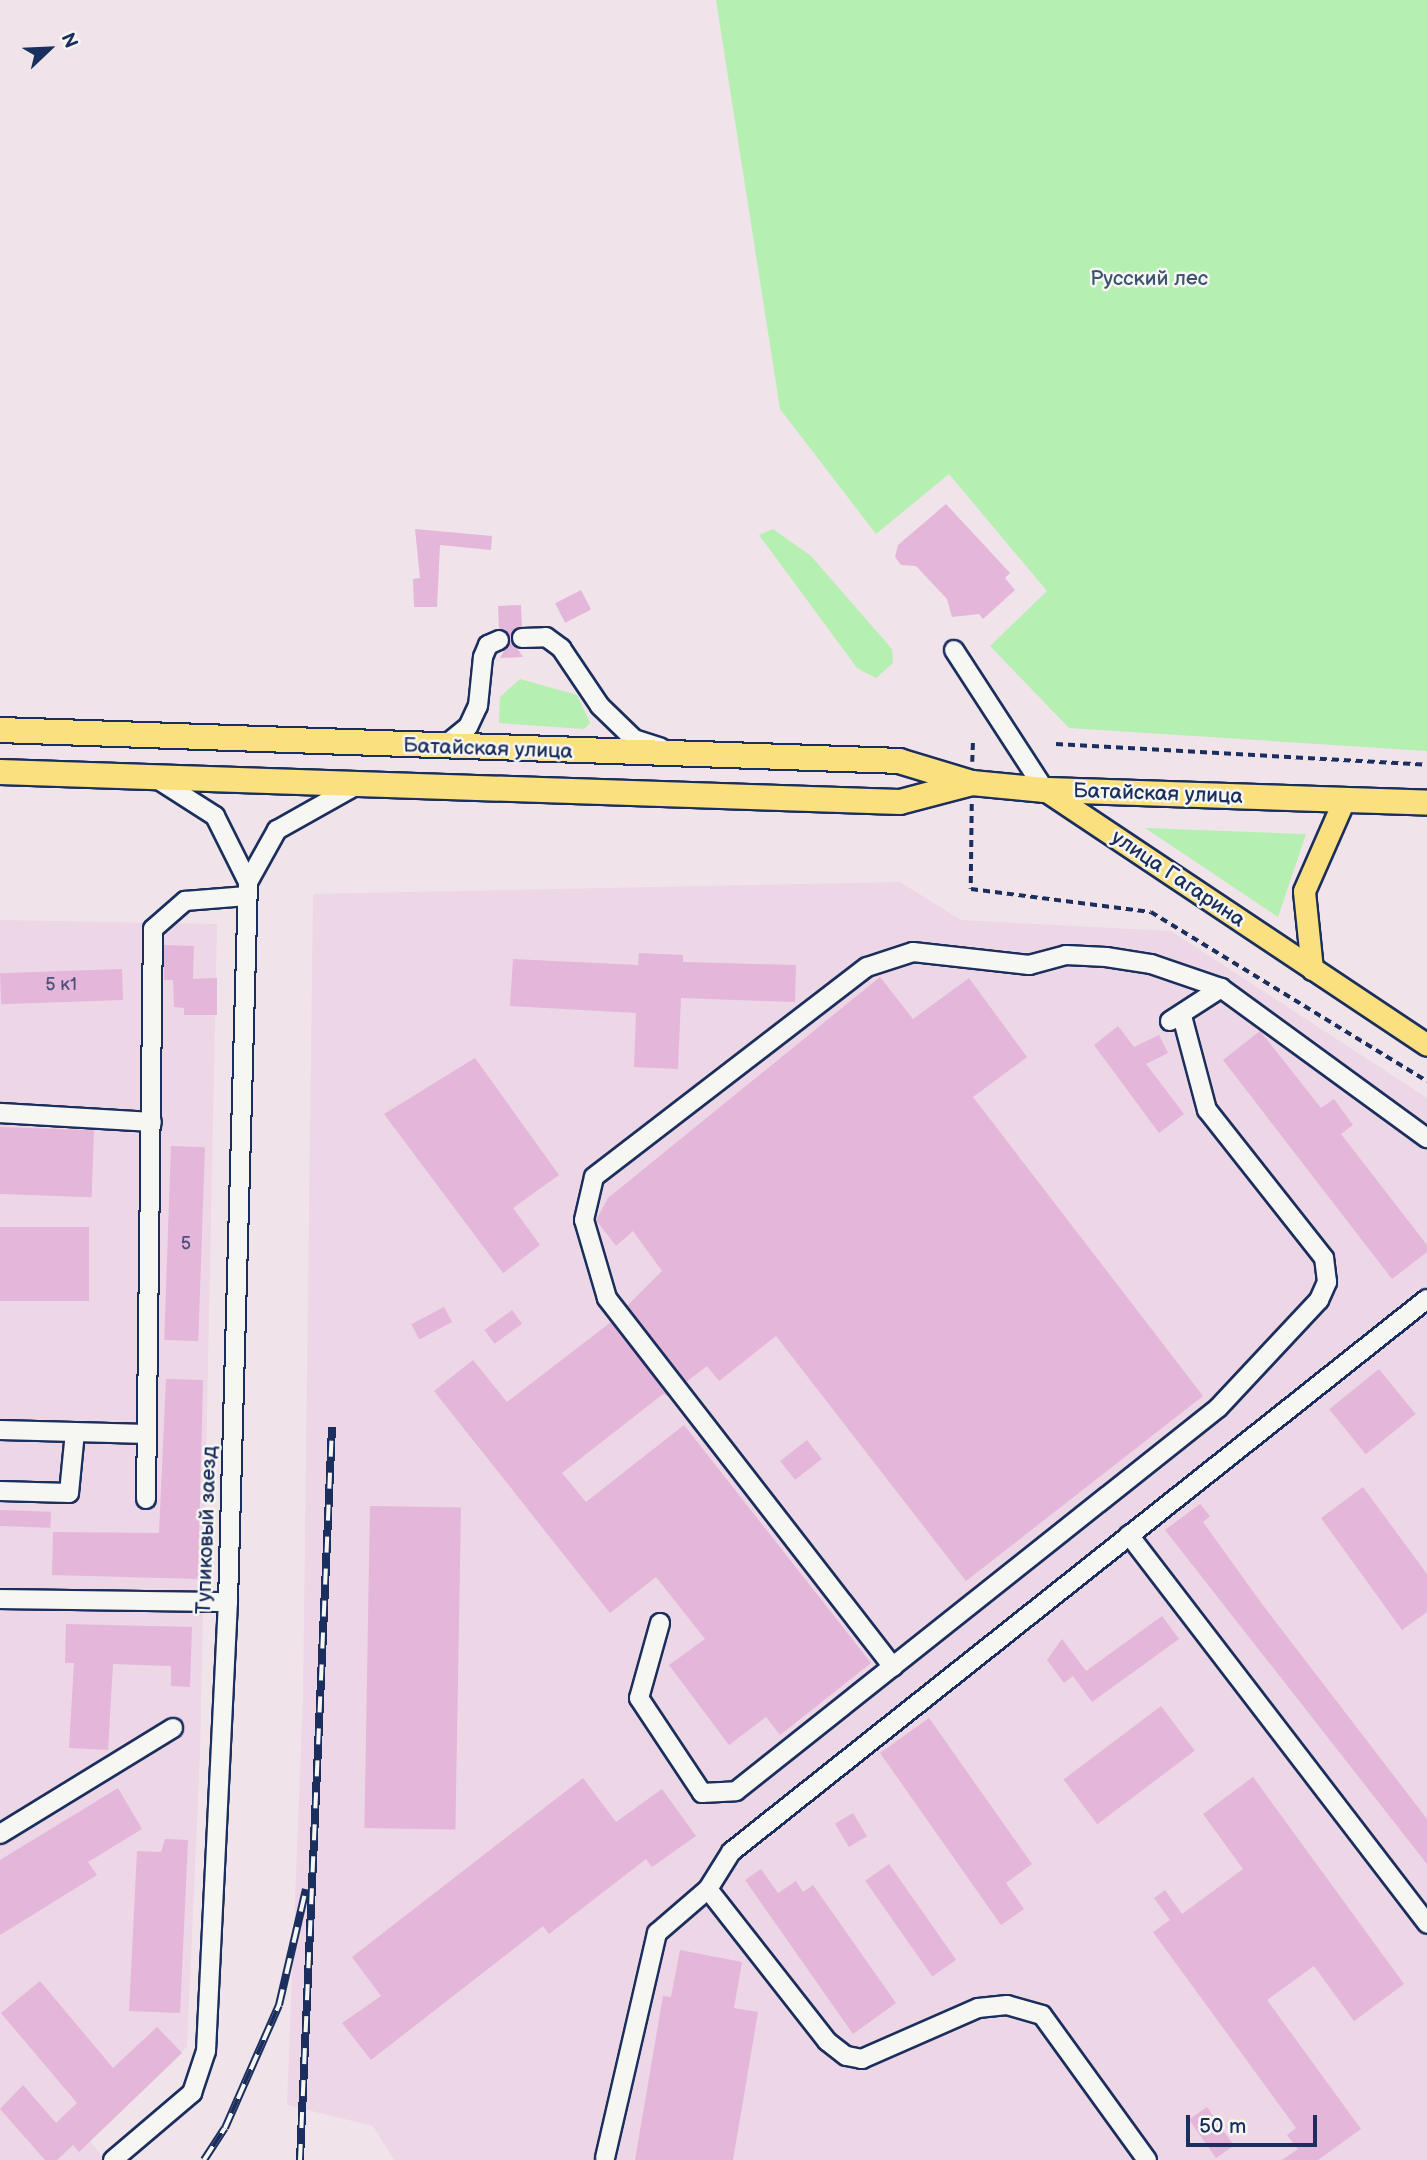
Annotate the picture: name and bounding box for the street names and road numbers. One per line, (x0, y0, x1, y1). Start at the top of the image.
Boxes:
street label: Батайская улица (403, 733, 573, 765)
street label: Батайская улица (1073, 778, 1243, 810)
street label: улица Гагарина (1106, 825, 1250, 933)
street label: Тупиковый заезд (191, 1445, 223, 1615)

